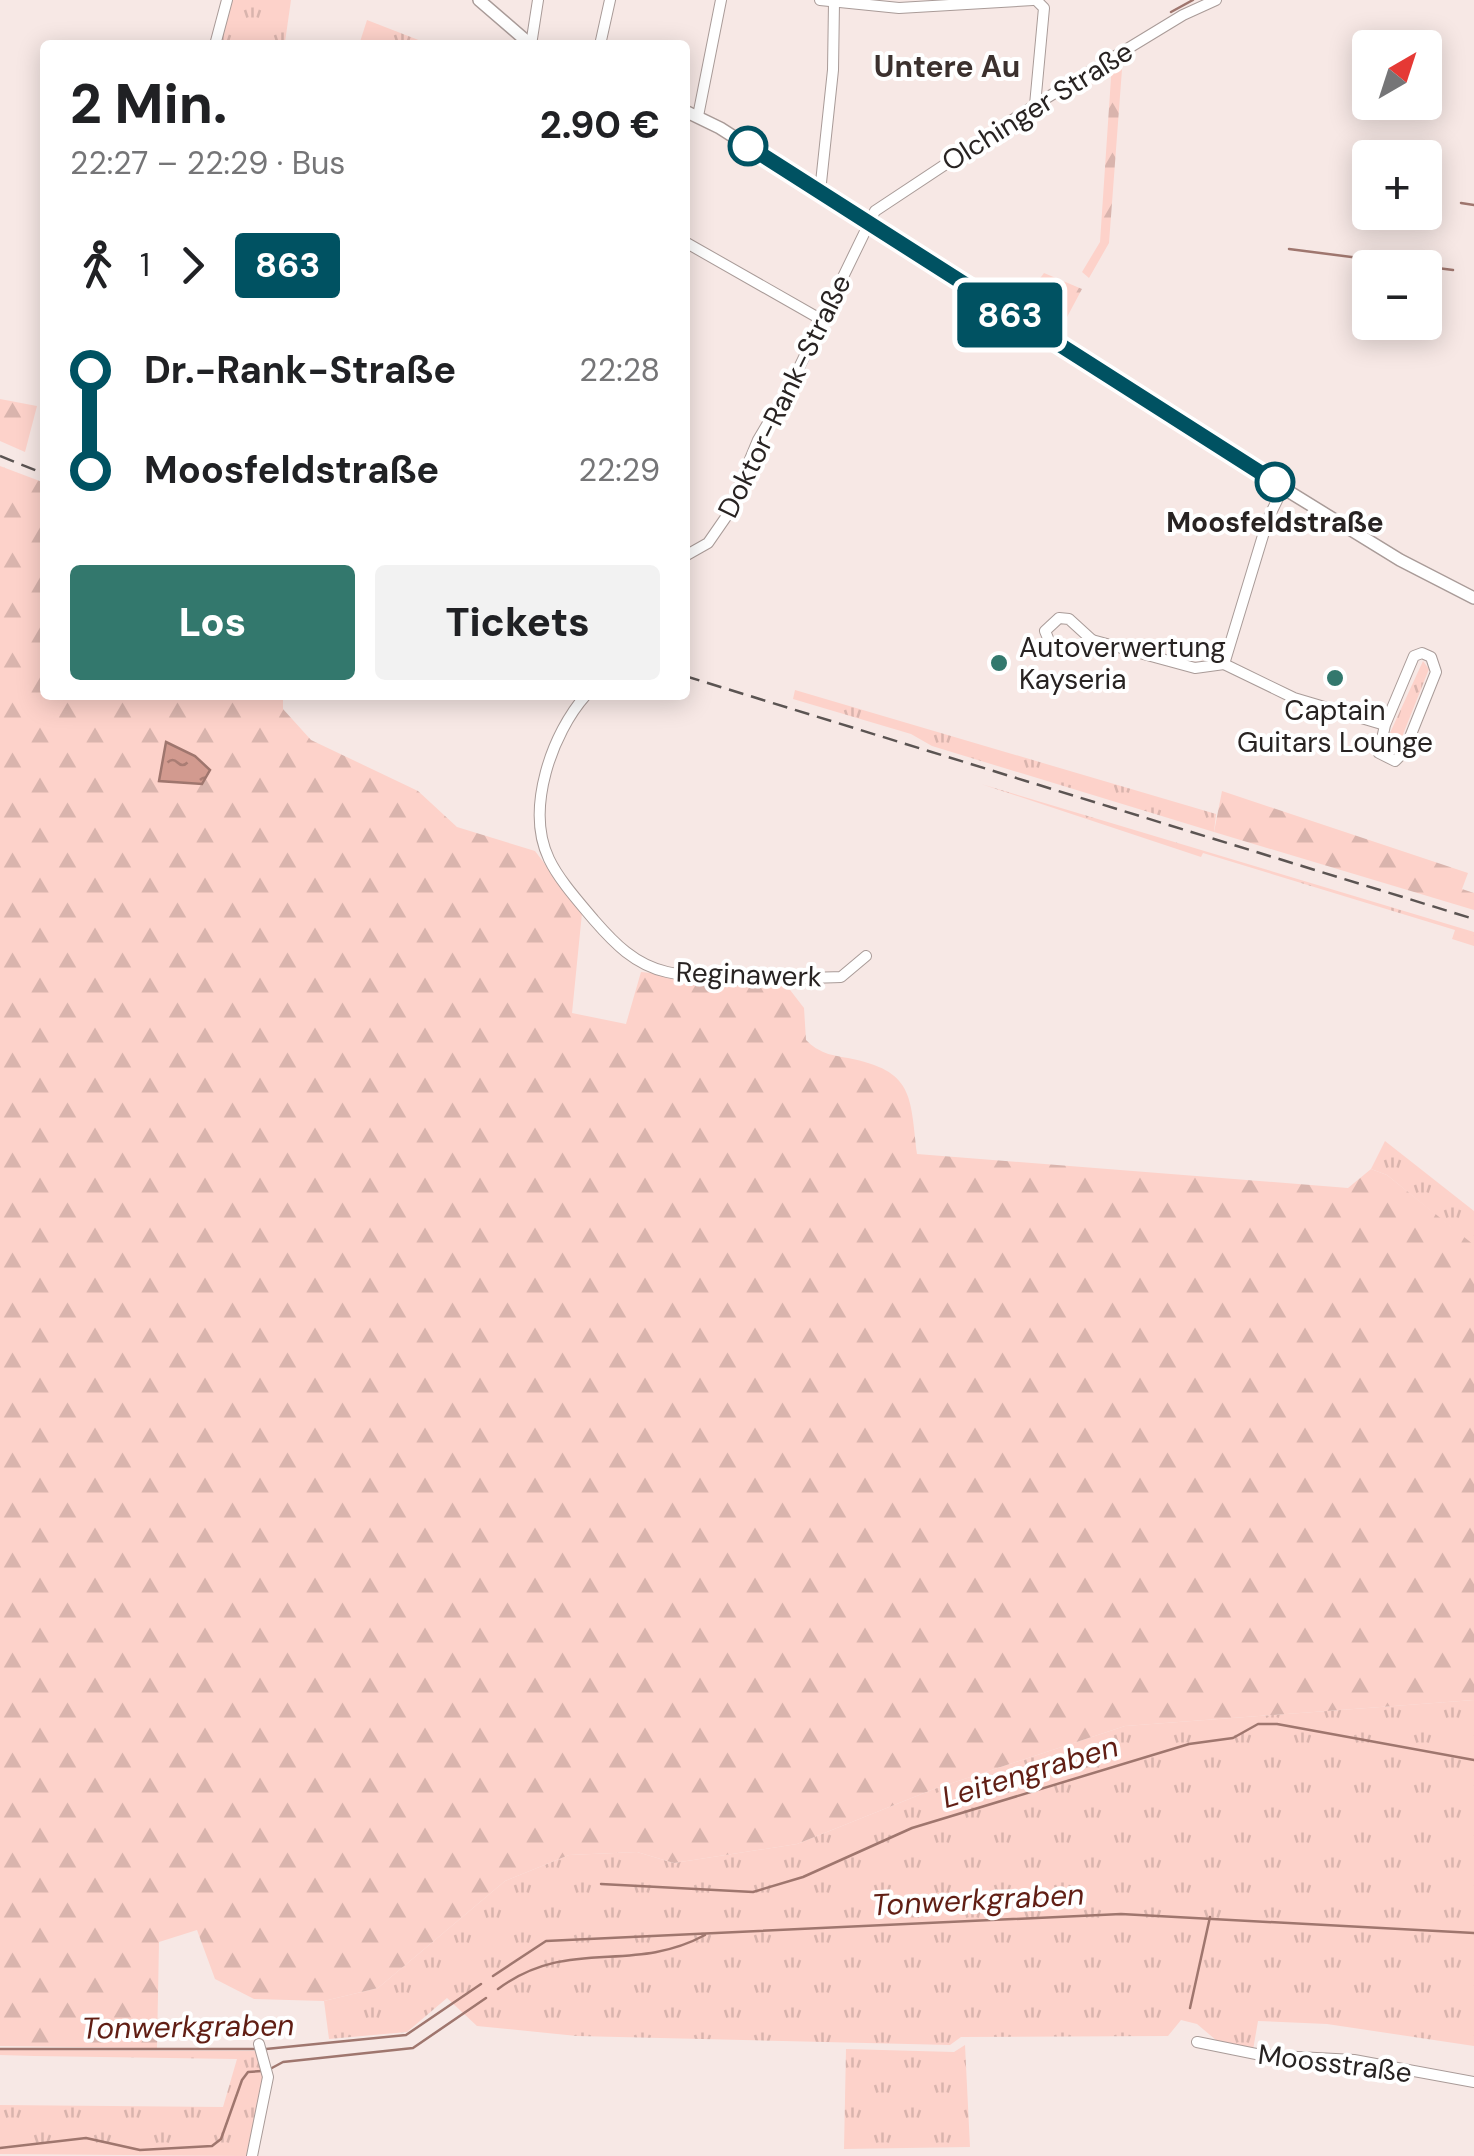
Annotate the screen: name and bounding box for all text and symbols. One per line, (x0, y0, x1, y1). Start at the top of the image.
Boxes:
north arrow (1352, 30, 1442, 120)
map controls (1352, 30, 1442, 340)
street label: Olchinger Straße (935, 33, 1140, 180)
district label: Untere Au (874, 47, 1020, 86)
text: 2 Min. (70, 68, 227, 140)
text: 2.90 € (540, 100, 660, 150)
unlabelled marker (729, 127, 767, 165)
button: + (1352, 140, 1442, 230)
text: 22:27 – 22:29 · Bus (70, 142, 345, 184)
icon: walk (70, 238, 125, 293)
icon: forward (165, 238, 220, 293)
text: 863 (255, 242, 320, 288)
text: 1 (140, 244, 150, 286)
button: − (1352, 250, 1442, 340)
street label: Doktor-Rank-Straße (709, 268, 859, 524)
line badge: 863 (952, 282, 1068, 348)
text: 863 (977, 292, 1043, 338)
text: Dr.-Rank-Straße (144, 345, 456, 395)
text: 22:28 (579, 349, 660, 391)
text: Moosfeldstraße (144, 445, 439, 495)
text: 22:29 (578, 449, 660, 491)
marker: Moosfeldstraße (1256, 463, 1294, 501)
place label: Moosfeldstraße (1166, 504, 1384, 541)
button: Los (70, 565, 355, 680)
button: Tickets (375, 565, 660, 680)
place label: Autoverwertung Kayseria (1019, 629, 1226, 698)
marker: Autoverwertung Kayseria (988, 652, 1010, 674)
marker: Captain Guitars Lounge (1324, 667, 1346, 689)
place label: Captain Guitars Lounge (1237, 692, 1433, 761)
street label: Reginawerk (675, 953, 823, 996)
water label: Leitengraben (937, 1726, 1123, 1817)
water label: Tonwerkgraben (871, 1874, 1085, 1925)
water label: Tonwerkgraben (81, 2005, 295, 2048)
street label: Moosstraße (1256, 2036, 1414, 2091)

